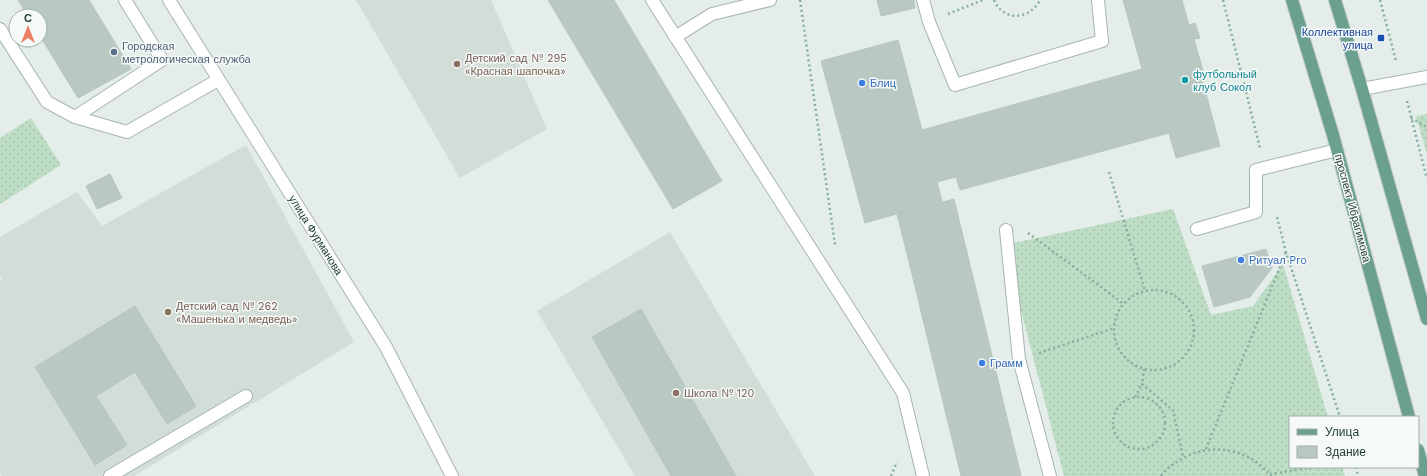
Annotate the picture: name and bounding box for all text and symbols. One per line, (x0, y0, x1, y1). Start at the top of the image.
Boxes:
north arrow (8, 8, 48, 48)
text: С (24, 12, 32, 25)
place label: Коллективная улица (1302, 26, 1374, 52)
marker: Коллективная улица (1376, 33, 1386, 43)
place label: Городская метрологическая служба (122, 40, 251, 66)
marker: Городская метрологическая служба (109, 47, 119, 57)
place label: Детский сад № 295 «Красная шапочка» (465, 52, 567, 78)
marker: Детский сад № 295 «Красная шапочка» (452, 59, 462, 69)
place label: футбольный клуб Сокол (1193, 68, 1257, 94)
marker: футбольный клуб Сокол (1180, 75, 1190, 85)
place label: Блиц (870, 77, 897, 90)
marker: Блиц (857, 78, 867, 88)
street label: проспект Ибрагимова (1332, 153, 1373, 265)
street label: улица Фурманова (286, 193, 346, 278)
place label: Ритуал Pro (1249, 254, 1307, 267)
marker: Ритуал Pro (1236, 255, 1246, 265)
place label: Детский сад № 262 «Машенька и медведь» (176, 300, 297, 326)
marker: Детский сад № 262 «Машенька и медведь» (163, 307, 173, 317)
place label: Грамм (990, 357, 1023, 370)
marker: Грамм (977, 358, 987, 368)
place label: Школа № 120 (684, 387, 754, 400)
marker: Школа № 120 (671, 388, 681, 398)
legend (1289, 416, 1419, 468)
text: Улица (1325, 425, 1359, 439)
text: Здание (1325, 445, 1366, 459)

